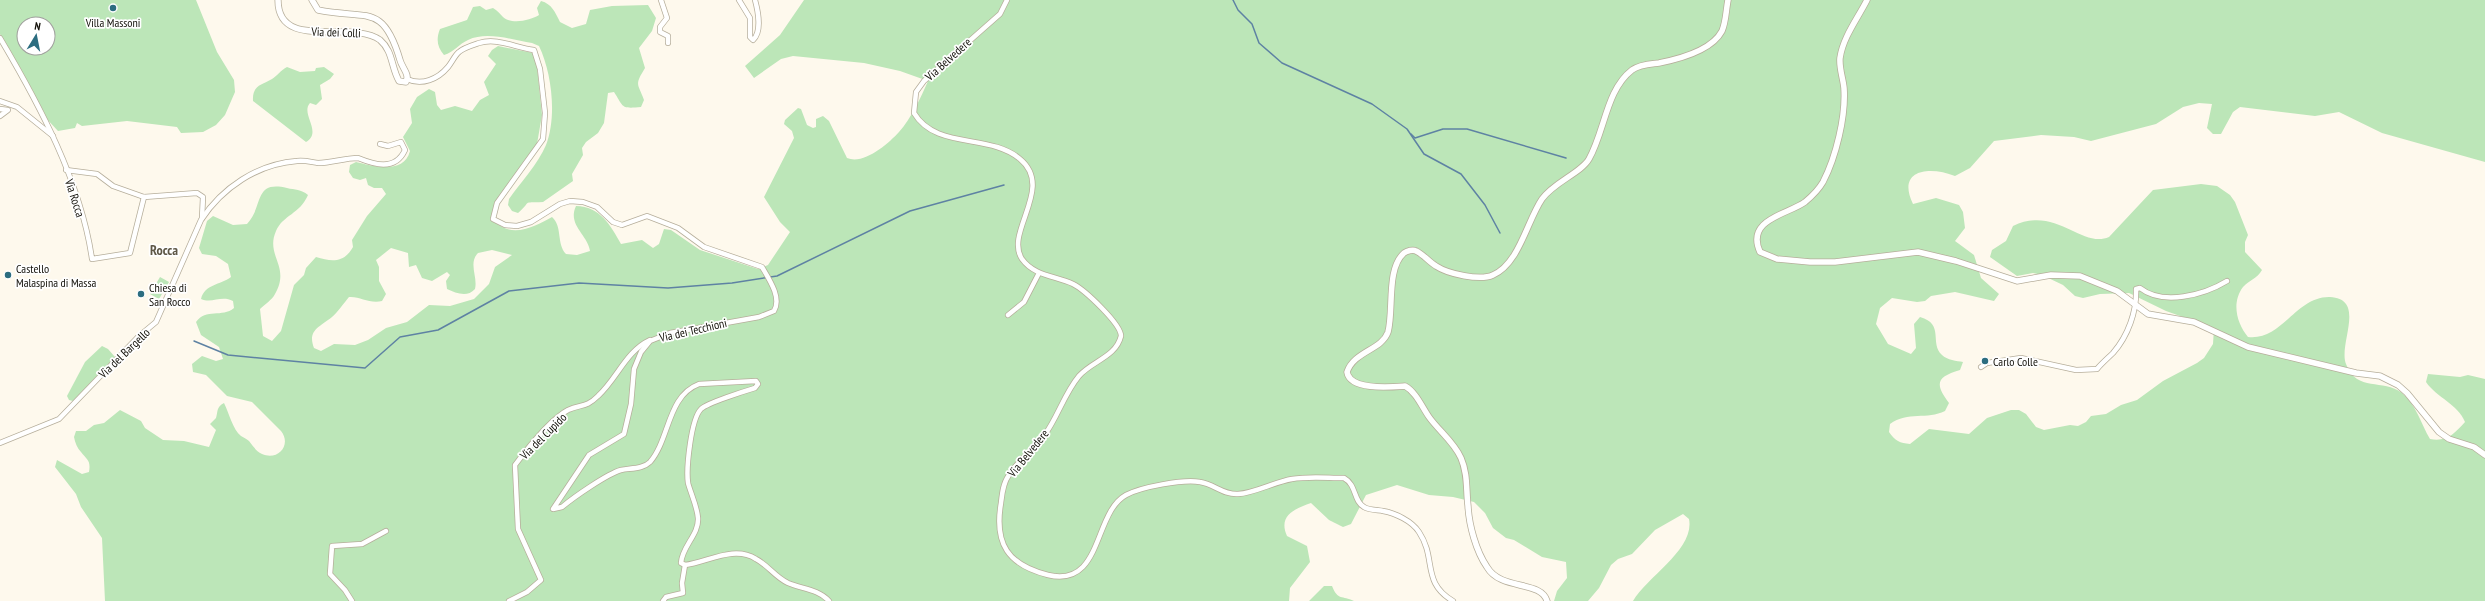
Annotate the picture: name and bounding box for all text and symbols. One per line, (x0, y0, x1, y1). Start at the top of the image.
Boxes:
marker: Villa Massoni (108, 3, 118, 13)
place label: Villa Massoni (85, 15, 140, 30)
north arrow (16, 16, 56, 56)
text: N (34, 19, 42, 34)
street label: Via dei Colli (310, 24, 361, 40)
street label: Via Belvedere (921, 34, 974, 84)
street label: Via Rocca (62, 176, 88, 219)
district label: Rocca (150, 241, 178, 259)
place label: Castello Malaspina di Massa (16, 261, 96, 290)
marker: Castello Malaspina di Massa (3, 270, 13, 280)
place label: Chiesa di San Rocco (149, 280, 191, 309)
marker: Chiesa di San Rocco (136, 289, 146, 299)
street label: Via dei Tecchioni (657, 315, 728, 345)
street label: Via del Bargello (94, 325, 153, 382)
place label: Carlo Colle (1993, 354, 2038, 369)
marker: Carlo Colle (1980, 356, 1990, 366)
street label: Via del Cupido (516, 410, 569, 463)
street label: Via Belvedere (1004, 426, 1052, 481)

